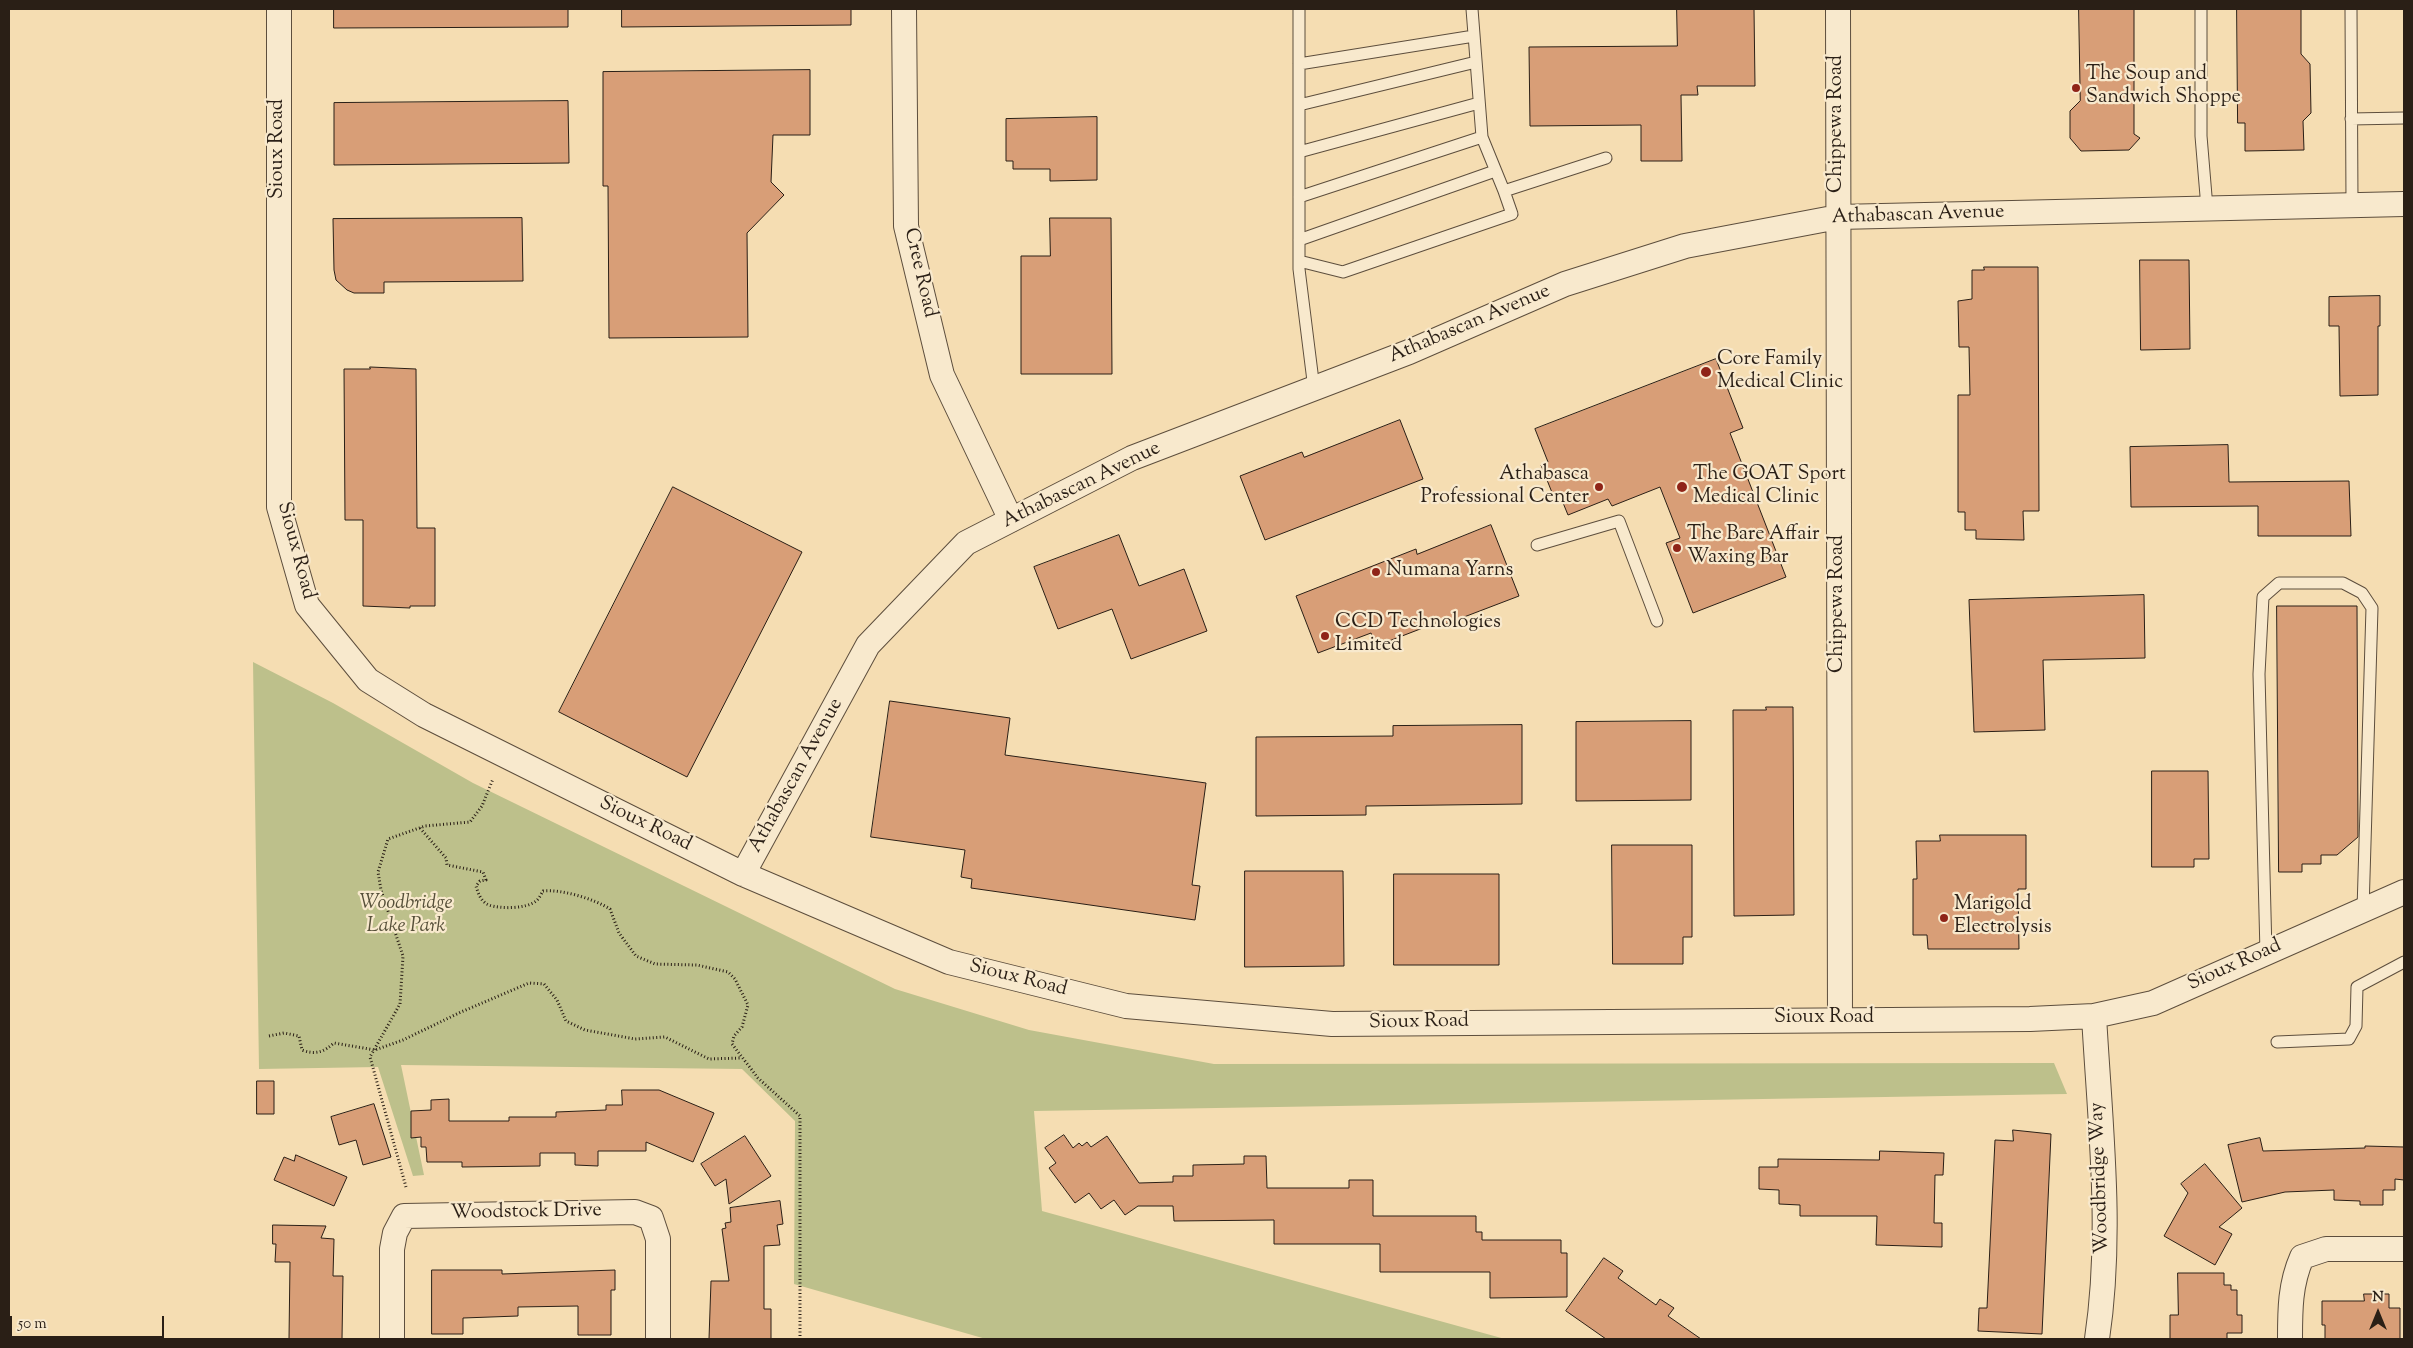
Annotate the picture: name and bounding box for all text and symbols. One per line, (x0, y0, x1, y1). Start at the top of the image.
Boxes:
street label: Chippewa Road (1826, 55, 1850, 193)
place label: The Soup and Sandwich Shoppe (2086, 64, 2241, 111)
marker: The Soup and Sandwich Shoppe (2070, 82, 2082, 94)
street label: Sioux Road (267, 99, 291, 199)
street label: Athabascan Avenue (1831, 201, 2005, 231)
street label: Cree Road (897, 226, 941, 320)
street label: Athabascan Avenue (1386, 280, 1554, 370)
place label: Core Family Medical Clinic (1717, 349, 1843, 396)
marker: Core Family Medical Clinic (1699, 365, 1713, 379)
street label: Athabascan Avenue (999, 437, 1165, 535)
place label: Athabasca Professional Center (1420, 464, 1589, 511)
place label: The GOAT Sport Medical Clinic (1693, 464, 1846, 511)
marker: The GOAT Sport Medical Clinic (1675, 480, 1689, 494)
marker: Athabasca Professional Center (1593, 481, 1605, 493)
street label: Sioux Road (270, 500, 320, 602)
place label: The Bare Affair Waxing Bar (1687, 524, 1819, 571)
street label: Chippewa Road (1827, 535, 1851, 673)
marker: The Bare Affair Waxing Bar (1671, 542, 1683, 554)
place label: Numana Yarns (1386, 560, 1513, 584)
marker: Numana Yarns (1370, 566, 1382, 578)
place label: CCD Technologies Limited (1335, 612, 1501, 659)
marker: CCD Technologies Limited (1319, 630, 1331, 642)
street label: Athabascan Avenue (745, 695, 849, 857)
street label: Sioux Road (595, 792, 695, 858)
park label: Woodbridge Lake Park (360, 893, 452, 940)
place label: Marigold Electrolysis (1954, 894, 2052, 941)
marker: Marigold Electrolysis (1938, 912, 1950, 924)
street label: Sioux Road (2184, 935, 2286, 997)
street label: Sioux Road (967, 955, 1069, 1003)
street label: Sioux Road (1774, 1007, 1874, 1031)
street label: Sioux Road (1369, 1010, 1469, 1036)
street label: Woodbridge Way (2086, 1102, 2116, 1254)
street label: Woodstock Drive (450, 1200, 602, 1226)
north arrow (2353, 1288, 2403, 1338)
text: N (2372, 1288, 2384, 1308)
scale bar (12, 1306, 166, 1338)
text: 50 m (18, 1314, 47, 1335)

